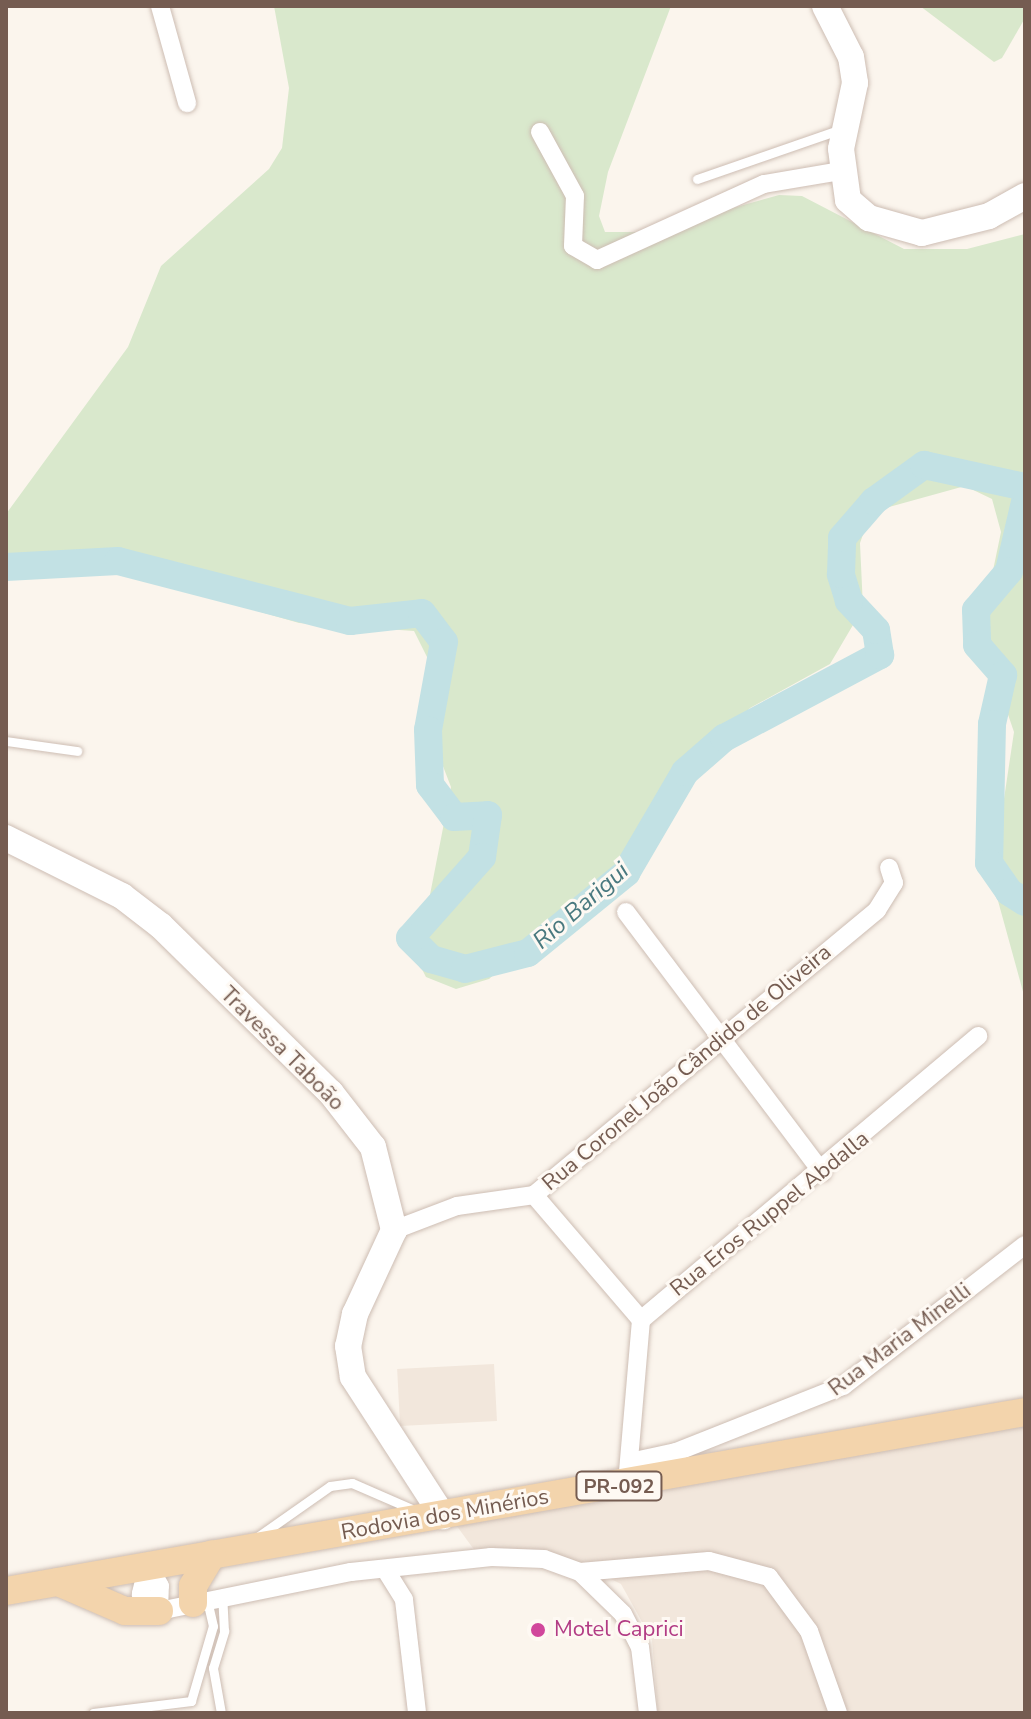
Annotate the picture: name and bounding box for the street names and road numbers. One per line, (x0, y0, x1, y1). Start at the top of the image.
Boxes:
street label: Rua Coronel João Cândido de Oliveira (537, 939, 837, 1197)
street label: Travessa Taboão (215, 982, 349, 1116)
street label: Rua Eros Ruppel Abdalla (665, 1126, 875, 1302)
street label: Rua Maria Minelli (824, 1278, 976, 1402)
road number: PR-092 (575, 1470, 663, 1502)
street label: Rodovia dos Minérios (339, 1484, 551, 1546)

